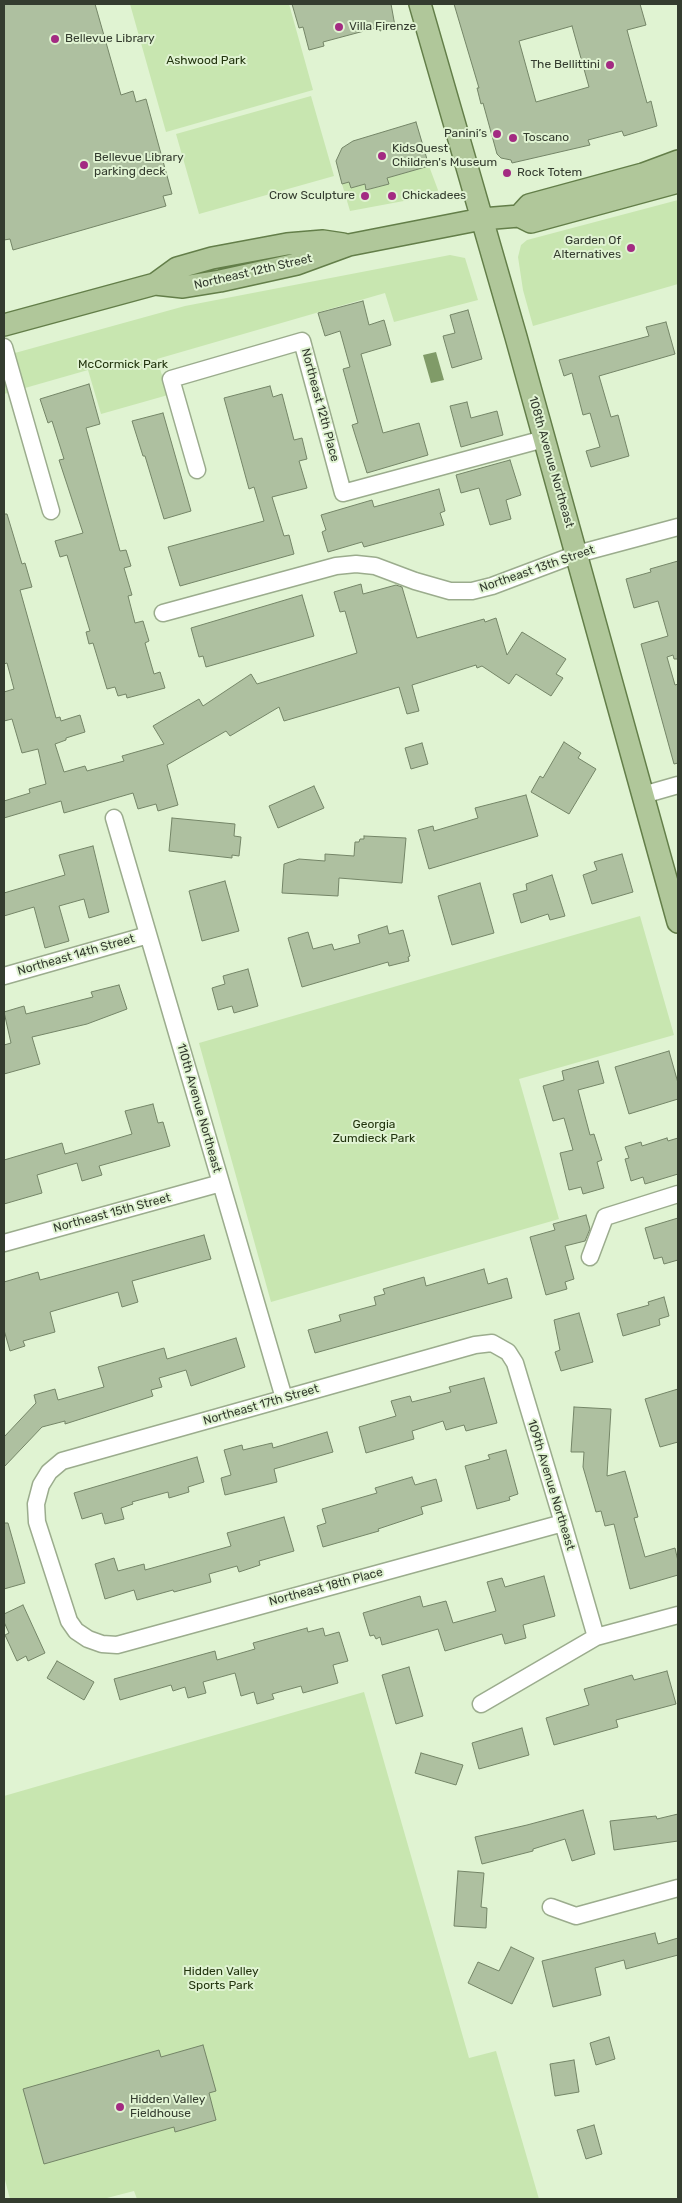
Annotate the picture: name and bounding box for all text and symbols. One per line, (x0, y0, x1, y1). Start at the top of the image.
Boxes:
place label: Villa Firenze (349, 20, 416, 34)
marker: Villa Firenze (333, 21, 345, 33)
place label: Bellevue Library (65, 32, 155, 46)
marker: Bellevue Library (49, 33, 61, 45)
park label: Ashwood Park (166, 54, 246, 68)
place label: The Bellittini (530, 58, 600, 72)
marker: The Bellittini (604, 59, 616, 71)
place label: Panini’s (444, 127, 487, 141)
marker: Panini’s (491, 128, 503, 140)
place label: Toscano (523, 131, 569, 145)
marker: Toscano (507, 132, 519, 144)
place label: KidsQuest Children's Museum (392, 142, 497, 170)
marker: KidsQuest Children's Museum (376, 150, 388, 162)
place label: Bellevue Library parking deck (94, 151, 184, 179)
marker: Bellevue Library parking deck (78, 159, 90, 171)
place label: Rock Totem (517, 166, 582, 180)
marker: Rock Totem (501, 167, 513, 179)
place label: Crow Sculpture (269, 189, 355, 203)
place label: Chickadees (402, 189, 466, 203)
marker: Crow Sculpture (359, 190, 371, 202)
marker: Chickadees (386, 190, 398, 202)
place label: Garden Of Alternatives (553, 234, 621, 262)
marker: Garden Of Alternatives (625, 242, 637, 254)
street label: Northeast 12th Street (193, 251, 313, 293)
street label: Northeast 12th Place (298, 347, 342, 463)
park label: McCormick Park (78, 358, 168, 372)
street label: 108th Avenue Northeast (525, 395, 577, 529)
street label: Northeast 13th Street (478, 543, 596, 595)
street label: Northeast 14th Street (16, 931, 136, 979)
street label: 110th Avenue Northeast (174, 1042, 224, 1174)
park label: Georgia Zumdieck Park (333, 1118, 415, 1146)
street label: Northeast 15th Street (52, 1190, 172, 1236)
street label: Northeast 17th Street (201, 1382, 321, 1428)
street label: 109th Avenue Northeast (524, 1418, 578, 1552)
street label: Northeast 18th Place (268, 1565, 384, 1609)
park label: Hidden Valley Sports Park (183, 1965, 259, 1993)
place label: Hidden Valley Fieldhouse (130, 2093, 205, 2121)
marker: Hidden Valley Fieldhouse (114, 2101, 126, 2113)

